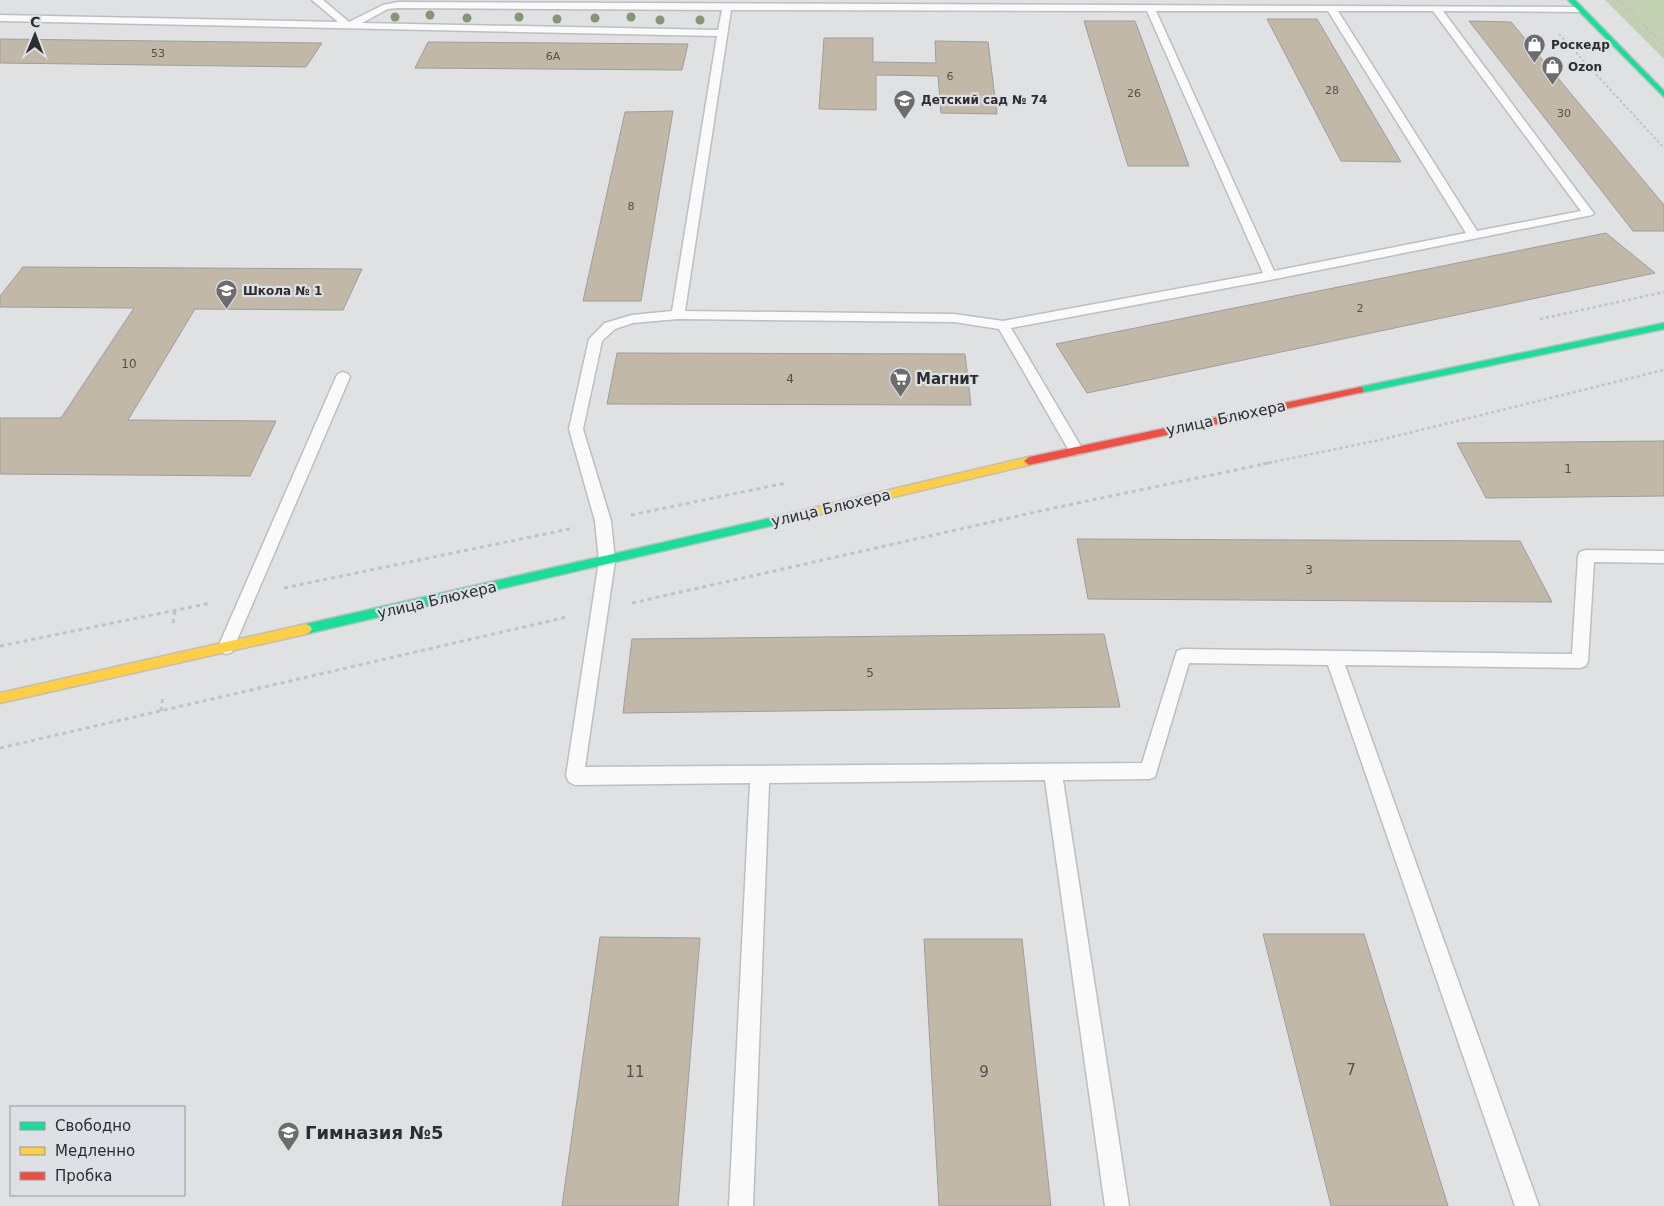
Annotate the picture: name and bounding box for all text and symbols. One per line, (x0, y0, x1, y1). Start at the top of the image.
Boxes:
north arrow (10, 10, 60, 60)
text: С (30, 14, 41, 30)
shop icon: Роскедр (1523, 33, 1547, 64)
place label: Роскедр (1551, 38, 1610, 52)
house number: 53 (151, 47, 165, 60)
house number: 6А (546, 50, 561, 63)
shop icon: Ozon (1540, 55, 1564, 86)
place label: Ozon (1568, 60, 1602, 74)
house number: 6 (947, 70, 954, 83)
house number: 28 (1325, 84, 1339, 97)
house number: 26 (1127, 87, 1141, 100)
school or university icon: Детский сад № 74 (893, 88, 917, 119)
place label: Детский сад № 74 (921, 93, 1047, 107)
house number: 30 (1557, 107, 1571, 120)
house number: 8 (628, 200, 635, 213)
school or university icon: Школа № 1 (215, 279, 239, 310)
place label: Школа № 1 (243, 284, 322, 298)
house number: 2 (1357, 302, 1364, 315)
house number: 10 (121, 357, 137, 371)
supermarket icon: Магнит (888, 367, 912, 398)
place label: Магнит (916, 370, 979, 388)
house number: 4 (786, 372, 794, 386)
street label: улица Блюхера (1165, 397, 1287, 439)
house number: 1 (1564, 462, 1572, 476)
street label: улица Блюхера (770, 486, 892, 530)
house number: 3 (1305, 563, 1313, 577)
street label: улица Блюхера (376, 578, 498, 622)
house number: 5 (866, 666, 874, 680)
house number: 7 (1346, 1061, 1356, 1079)
house number: 11 (625, 1063, 645, 1081)
house number: 9 (979, 1063, 989, 1081)
legend (10, 1106, 185, 1196)
text: Свободно (55, 1117, 131, 1135)
school or university icon: Гимназия №5 (277, 1120, 301, 1151)
place label: Гимназия №5 (305, 1122, 443, 1143)
text: Медленно (55, 1142, 135, 1160)
text: Пробка (55, 1167, 112, 1185)

